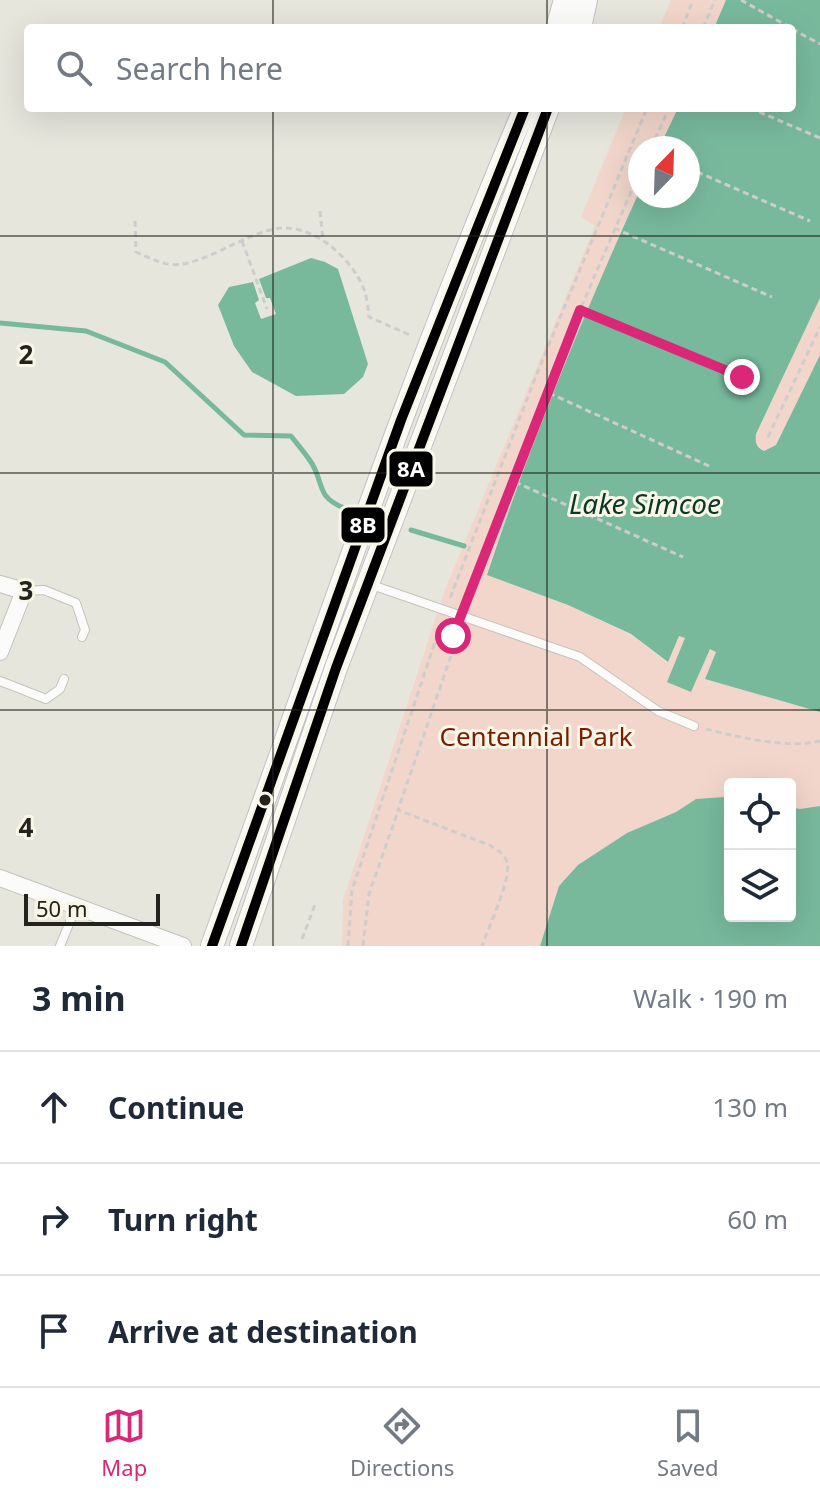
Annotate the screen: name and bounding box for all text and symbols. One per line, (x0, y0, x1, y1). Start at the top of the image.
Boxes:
search box (24, 24, 796, 112)
icon: search (52, 46, 96, 90)
text: Search here (116, 48, 283, 89)
north arrow (628, 136, 700, 208)
text: 2 (19, 336, 34, 372)
route end (724, 359, 760, 395)
line badge: 8A (388, 450, 434, 488)
text: 8A (397, 453, 426, 483)
water label: Lake Simcoe (569, 484, 721, 522)
line badge: 8B (340, 506, 386, 544)
text: 8B (349, 509, 377, 539)
text: 3 (19, 572, 33, 608)
route start (435, 618, 471, 654)
park label: Centennial Park (439, 718, 633, 754)
map controls (724, 778, 796, 922)
button: locate (724, 778, 796, 850)
unlabelled marker (257, 792, 273, 808)
text: 4 (19, 809, 34, 845)
button: layers (724, 850, 796, 922)
scale bar (24, 890, 160, 926)
text: 50 m (36, 893, 87, 923)
text: 3 min (32, 975, 126, 1021)
text: Walk · 190 m (633, 980, 788, 1016)
icon: ahead (32, 1085, 76, 1129)
text: Continue (108, 1087, 244, 1128)
text: 130 m (712, 1089, 788, 1125)
icon: right (32, 1197, 76, 1241)
text: Turn right (108, 1199, 258, 1240)
text: 60 m (727, 1201, 788, 1237)
icon: arrive (32, 1309, 76, 1353)
text: Arrive at destination (108, 1311, 418, 1352)
tab: Map (101, 1404, 147, 1482)
tab: Directions (350, 1404, 454, 1482)
tab: Saved (657, 1404, 719, 1482)

